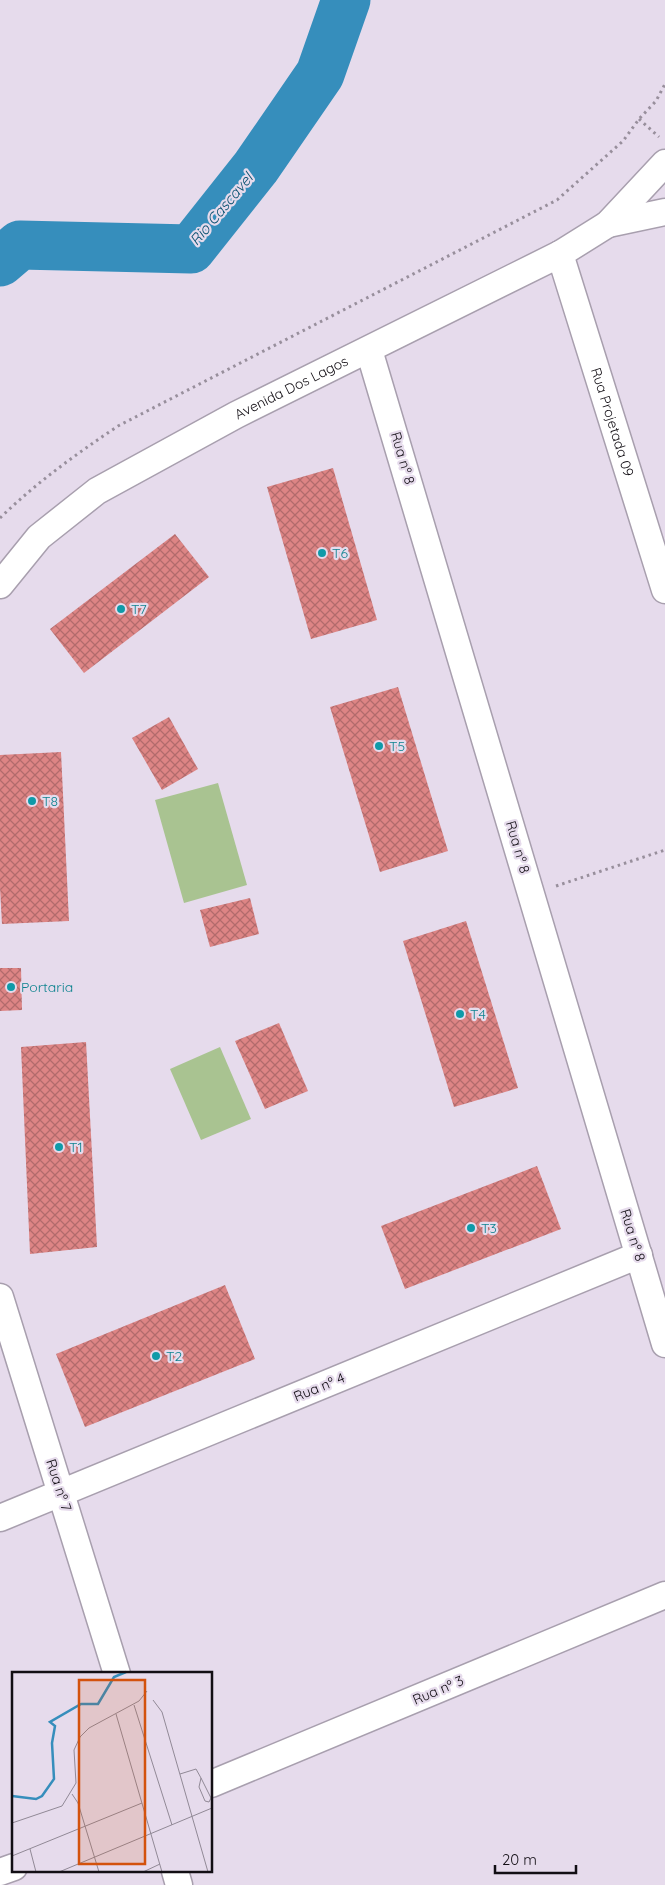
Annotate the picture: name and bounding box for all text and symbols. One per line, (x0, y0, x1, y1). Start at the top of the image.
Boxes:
water label: Rio Cascavel (185, 168, 258, 249)
street label: Avenida Dos Lagos (232, 352, 351, 423)
street label: Rua Projetada 09 (587, 365, 638, 479)
street label: Rua nº 8 (387, 430, 419, 486)
place label: T6 (332, 544, 348, 562)
marker: T6 (316, 547, 328, 559)
place label: T7 (131, 600, 147, 618)
marker: T7 (115, 603, 127, 615)
place label: T5 (389, 737, 405, 755)
marker: T5 (373, 740, 385, 752)
place label: T8 (42, 792, 58, 810)
marker: T8 (26, 795, 38, 807)
street label: Rua nº 8 (502, 819, 534, 875)
place label: Portaria (21, 978, 73, 996)
marker: Portaria (5, 981, 17, 993)
place label: T4 (470, 1005, 486, 1023)
marker: T4 (454, 1008, 466, 1020)
place label: T1 (69, 1138, 83, 1156)
marker: T1 (53, 1141, 65, 1153)
street label: Rua nº 8 (617, 1207, 649, 1263)
place label: T3 (481, 1219, 497, 1237)
marker: T3 (465, 1222, 477, 1234)
place label: T2 (166, 1347, 182, 1365)
marker: T2 (150, 1350, 162, 1362)
street label: Rua nº 4 (291, 1369, 347, 1405)
street label: Rua nº 7 (42, 1457, 76, 1513)
street label: Rua nº 3 (410, 1671, 466, 1709)
inset map (12, 1672, 212, 1872)
scale bar (495, 1842, 576, 1874)
text: 20 m (502, 1850, 537, 1869)

